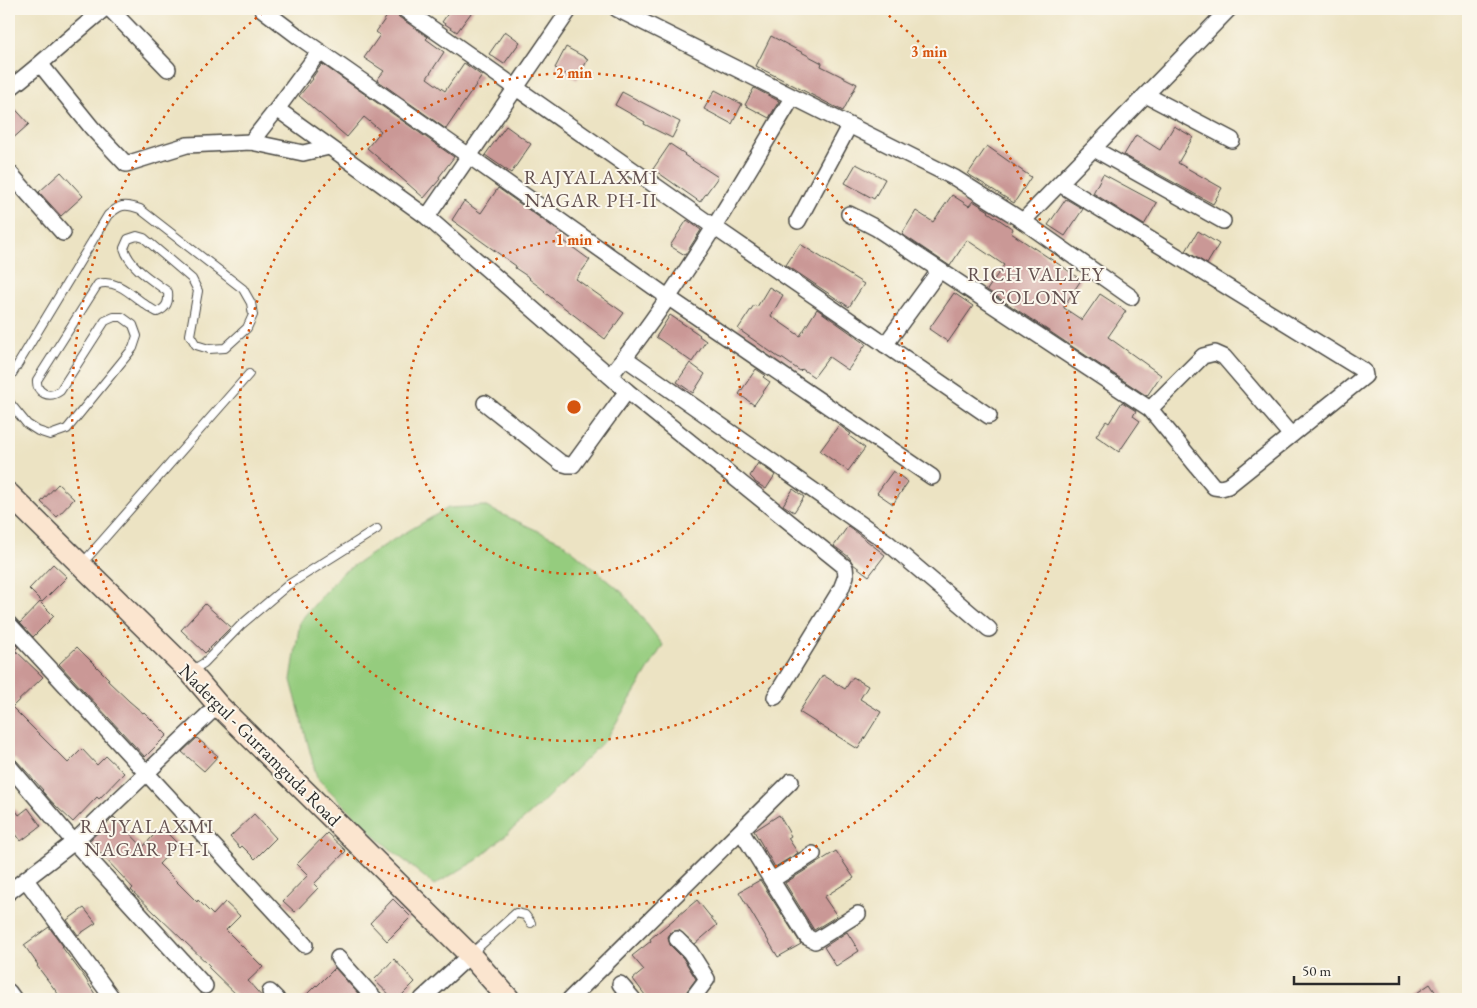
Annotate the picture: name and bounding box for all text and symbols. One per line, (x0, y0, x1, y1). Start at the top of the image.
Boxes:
text: 3 min (911, 42, 948, 61)
text: 2 min (556, 63, 593, 82)
district label: RAJYALAXMI NAGAR PH-II (524, 164, 658, 213)
text: 1 min (556, 230, 593, 249)
district label: RICH VALLEY COLONY (967, 261, 1105, 310)
centre of rings (565, 398, 583, 416)
street label: Nadergul - Gurramguda Road (174, 659, 347, 832)
district label: RAJYALAXMI NAGAR PH-I (80, 813, 214, 862)
scale bar (1294, 953, 1400, 985)
text: 50 m (1302, 961, 1331, 980)

